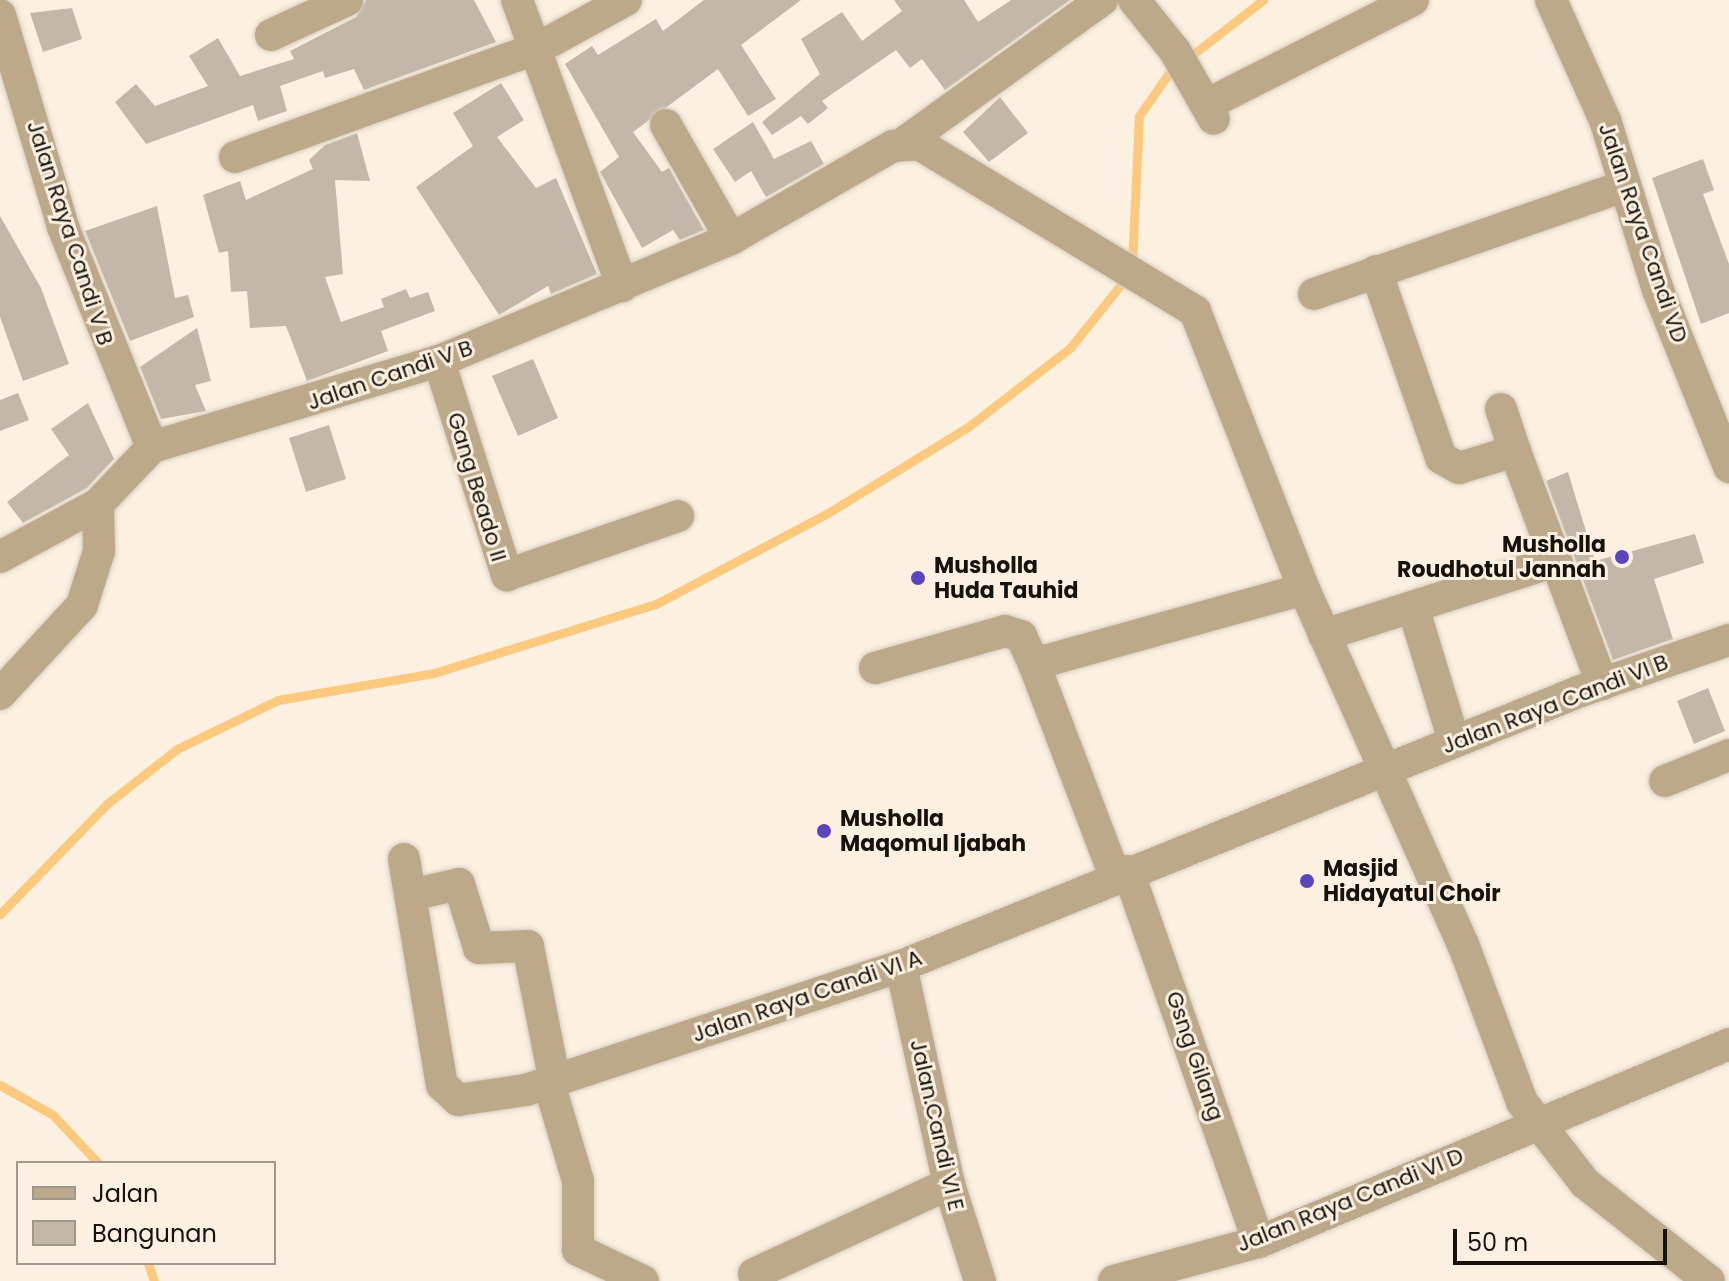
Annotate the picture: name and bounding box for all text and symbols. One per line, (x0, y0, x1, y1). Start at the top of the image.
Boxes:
street label: Jalan Raya Candi V B (21, 117, 119, 349)
street label: Jalan Raya Candi VD (1593, 120, 1693, 346)
street label: Jalan Candi V B (304, 334, 476, 416)
street label: Gang Beado II (442, 409, 512, 565)
place label: Musholla Roudhotul Jannah (1397, 531, 1606, 582)
marker: Musholla Roudhotul Jannah (1613, 548, 1631, 566)
place label: Musholla Huda Tauhid (934, 552, 1078, 604)
marker: Musholla Huda Tauhid (909, 569, 927, 587)
street label: Jalan Raya Candi VI B (1438, 649, 1672, 759)
place label: Musholla Maqomul Ijabah (840, 805, 1026, 856)
marker: Musholla Maqomul Ijabah (815, 822, 833, 840)
place label: Masjid Hidayatul Choir (1323, 855, 1501, 906)
marker: Masjid Hidayatul Choir (1298, 872, 1316, 890)
street label: Jalan Raya Candi VI A (689, 944, 925, 1048)
street label: Gsng Gilang (1161, 988, 1229, 1124)
street label: Jalan.Candi VI E (904, 1037, 970, 1213)
street label: Jalan Raya Candi VI D (1233, 1142, 1467, 1258)
legend (16, 1161, 276, 1265)
text: Jalan (92, 1177, 158, 1210)
scale bar (1457, 1213, 1671, 1263)
text: Bangunan (92, 1217, 217, 1250)
text: 50 m (1467, 1226, 1528, 1259)

